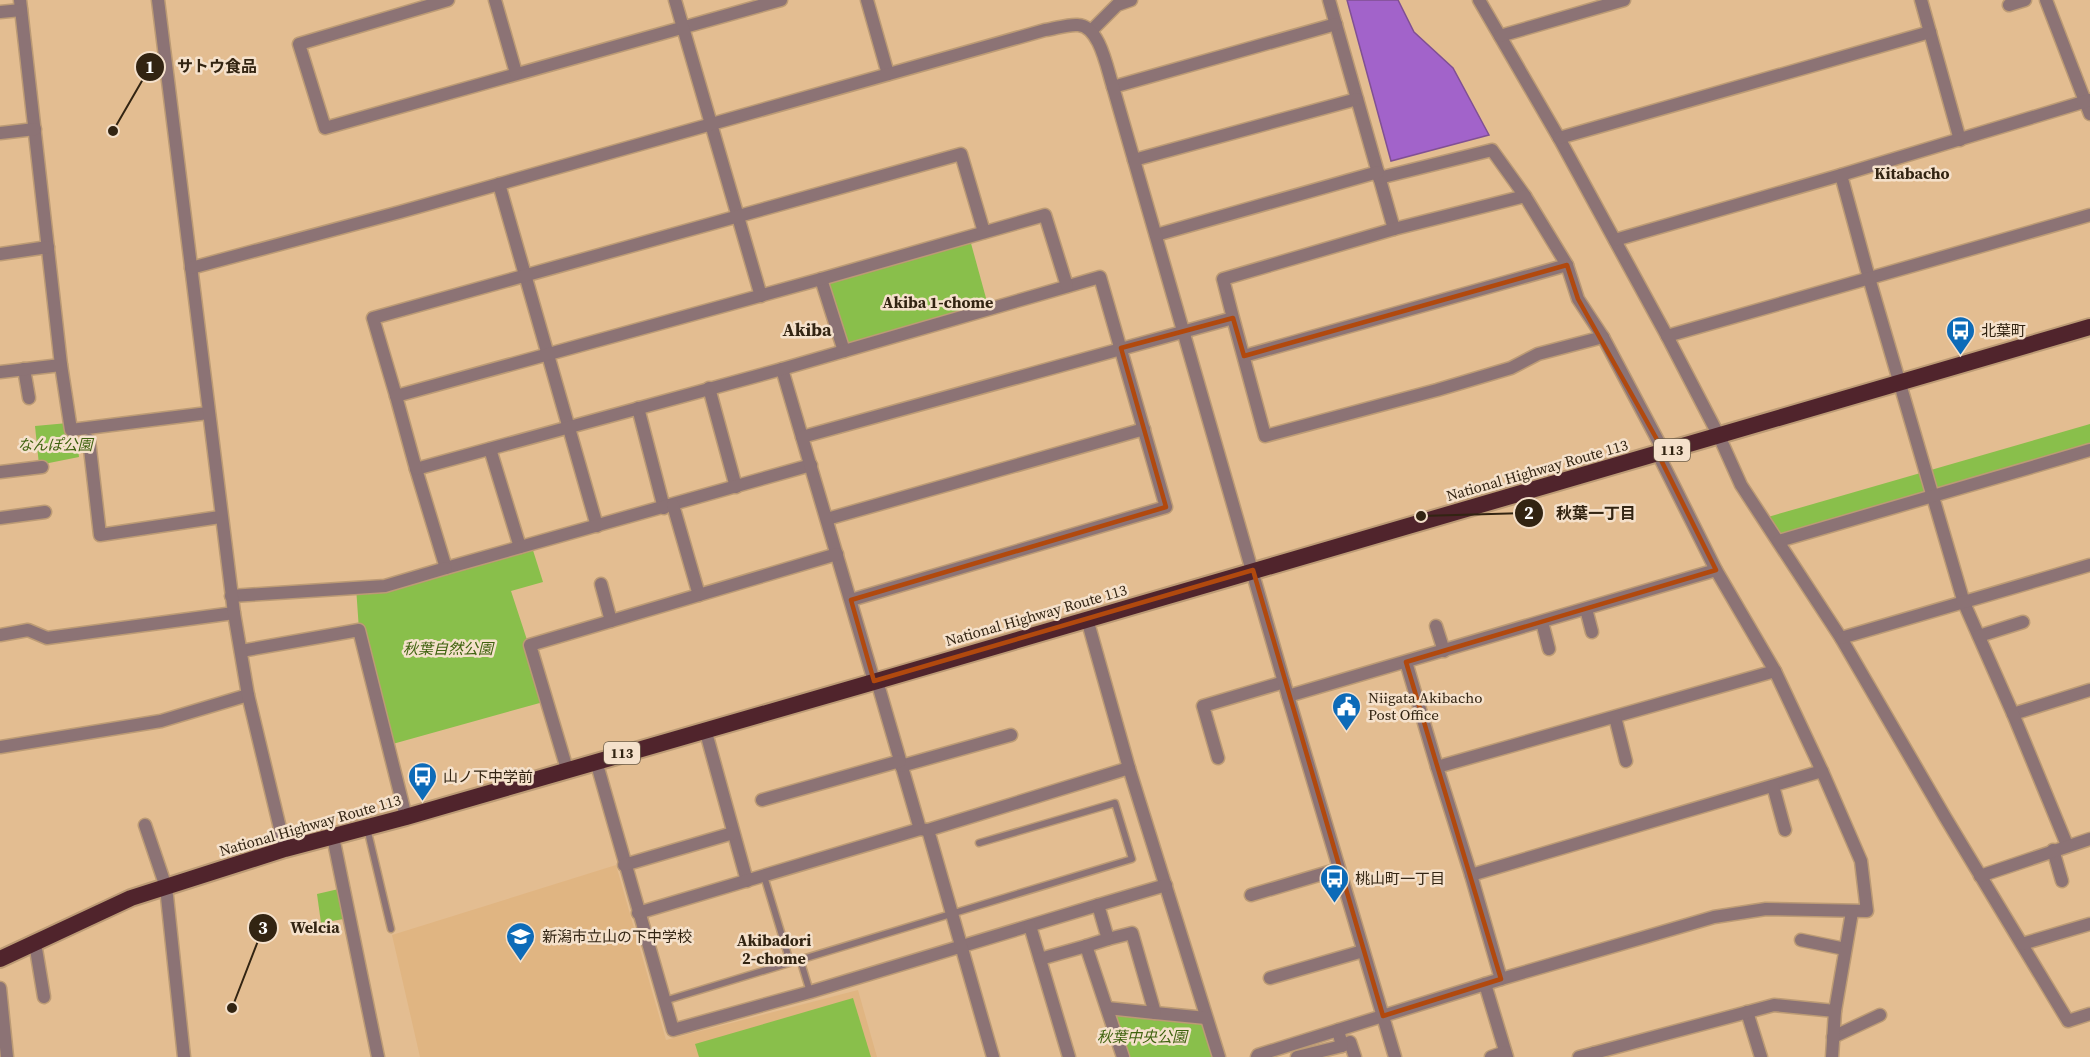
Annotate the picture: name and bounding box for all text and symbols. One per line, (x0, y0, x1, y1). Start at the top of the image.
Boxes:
callout: サトウ食品 (135, 50, 269, 84)
text: 1 (145, 54, 155, 79)
text: サトウ食品 (177, 55, 257, 77)
district label: Kitabacho (1874, 162, 1950, 184)
district label: Akiba 1-chome (883, 291, 993, 313)
bus stop icon: 北葉町 (1944, 314, 1976, 356)
district label: Akiba (782, 317, 832, 342)
place label: 北葉町 (1981, 320, 2026, 341)
park label: なんぽ公園 (17, 434, 94, 455)
street label: National Highway Route 113 (1444, 434, 1630, 506)
road number: 113 (1654, 439, 1690, 461)
callout: 秋葉一丁目 (1514, 496, 1648, 530)
text: 2 (1524, 500, 1534, 525)
text: 秋葉一丁目 (1556, 502, 1636, 524)
street label: National Highway Route 113 (943, 579, 1129, 651)
park label: 秋葉自然公園 (403, 638, 495, 659)
place label: Niigata Akibacho Post Office (1368, 687, 1482, 725)
public building icon: Niigata Akibacho Post Office (1331, 690, 1363, 732)
road number: 113 (604, 742, 640, 764)
bus stop icon: 山ノ下中学前 (406, 760, 438, 802)
place label: 山ノ下中学前 (443, 766, 533, 787)
street label: National Highway Route 113 (217, 789, 403, 861)
bus stop icon: 桃山町一丁目 (1318, 862, 1350, 904)
place label: 桃山町一丁目 (1355, 868, 1445, 889)
callout: Welcia (248, 911, 351, 945)
text: 3 (258, 915, 268, 940)
text: Welcia (290, 916, 340, 938)
school or university icon: 新潟市立山の下中学校 (505, 920, 537, 962)
place label: 新潟市立山の下中学校 (542, 926, 692, 947)
district label: Akibadori 2-chome (737, 929, 811, 969)
park label: 秋葉中央公園 (1097, 1026, 1189, 1047)

